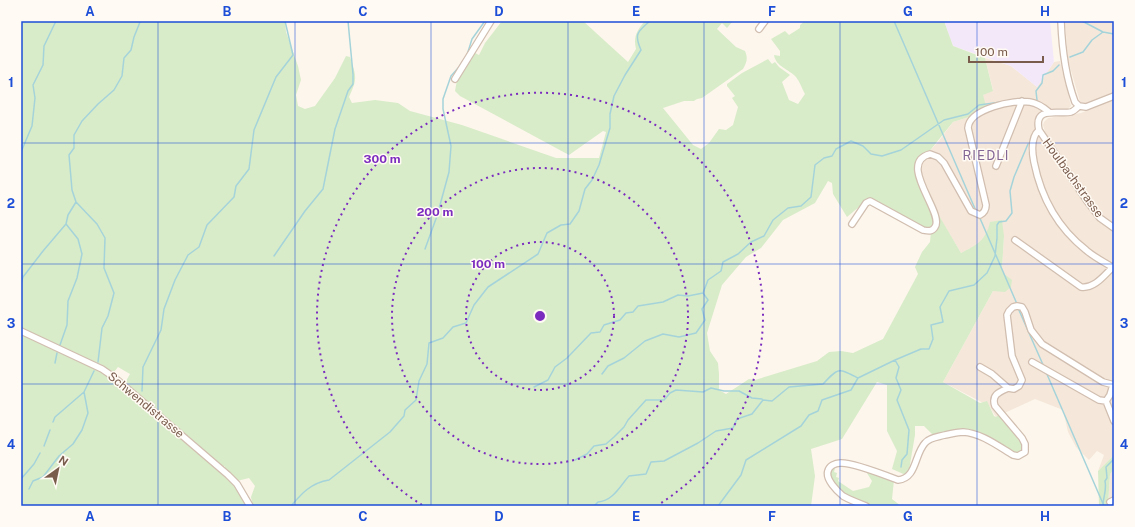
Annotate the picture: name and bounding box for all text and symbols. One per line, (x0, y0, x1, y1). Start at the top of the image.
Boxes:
text: A (85, 4, 95, 19)
text: B (223, 4, 232, 19)
text: C (358, 4, 368, 19)
text: D (494, 4, 504, 19)
text: E (632, 4, 640, 19)
text: F (768, 4, 776, 19)
text: G (903, 4, 913, 19)
text: H (1040, 4, 1050, 19)
scale bar (969, 38, 1043, 64)
text: 100 m (975, 45, 1008, 59)
text: 1 (8, 75, 14, 90)
text: 1 (1121, 75, 1127, 90)
street label: Houlbachstrasse (1040, 136, 1106, 220)
district label: RIEDLI (963, 148, 1009, 163)
text: 300 m (364, 152, 401, 166)
text: 2 (7, 196, 15, 211)
text: 2 (1120, 196, 1128, 211)
text: 200 m (417, 205, 453, 219)
text: 100 m (471, 257, 505, 271)
centre of rings (533, 309, 547, 323)
text: 3 (7, 316, 16, 331)
text: 3 (1120, 316, 1129, 331)
street label: Schwendistrasse (105, 369, 187, 441)
text: 4 (7, 437, 16, 452)
text: 4 (1120, 437, 1129, 452)
north arrow (38, 449, 78, 489)
text: N (57, 453, 70, 468)
text: A (85, 509, 95, 524)
text: B (223, 509, 232, 524)
text: C (358, 509, 368, 524)
text: D (494, 509, 504, 524)
text: E (632, 509, 640, 524)
text: F (768, 509, 776, 524)
text: G (903, 509, 913, 524)
text: H (1040, 509, 1050, 524)

